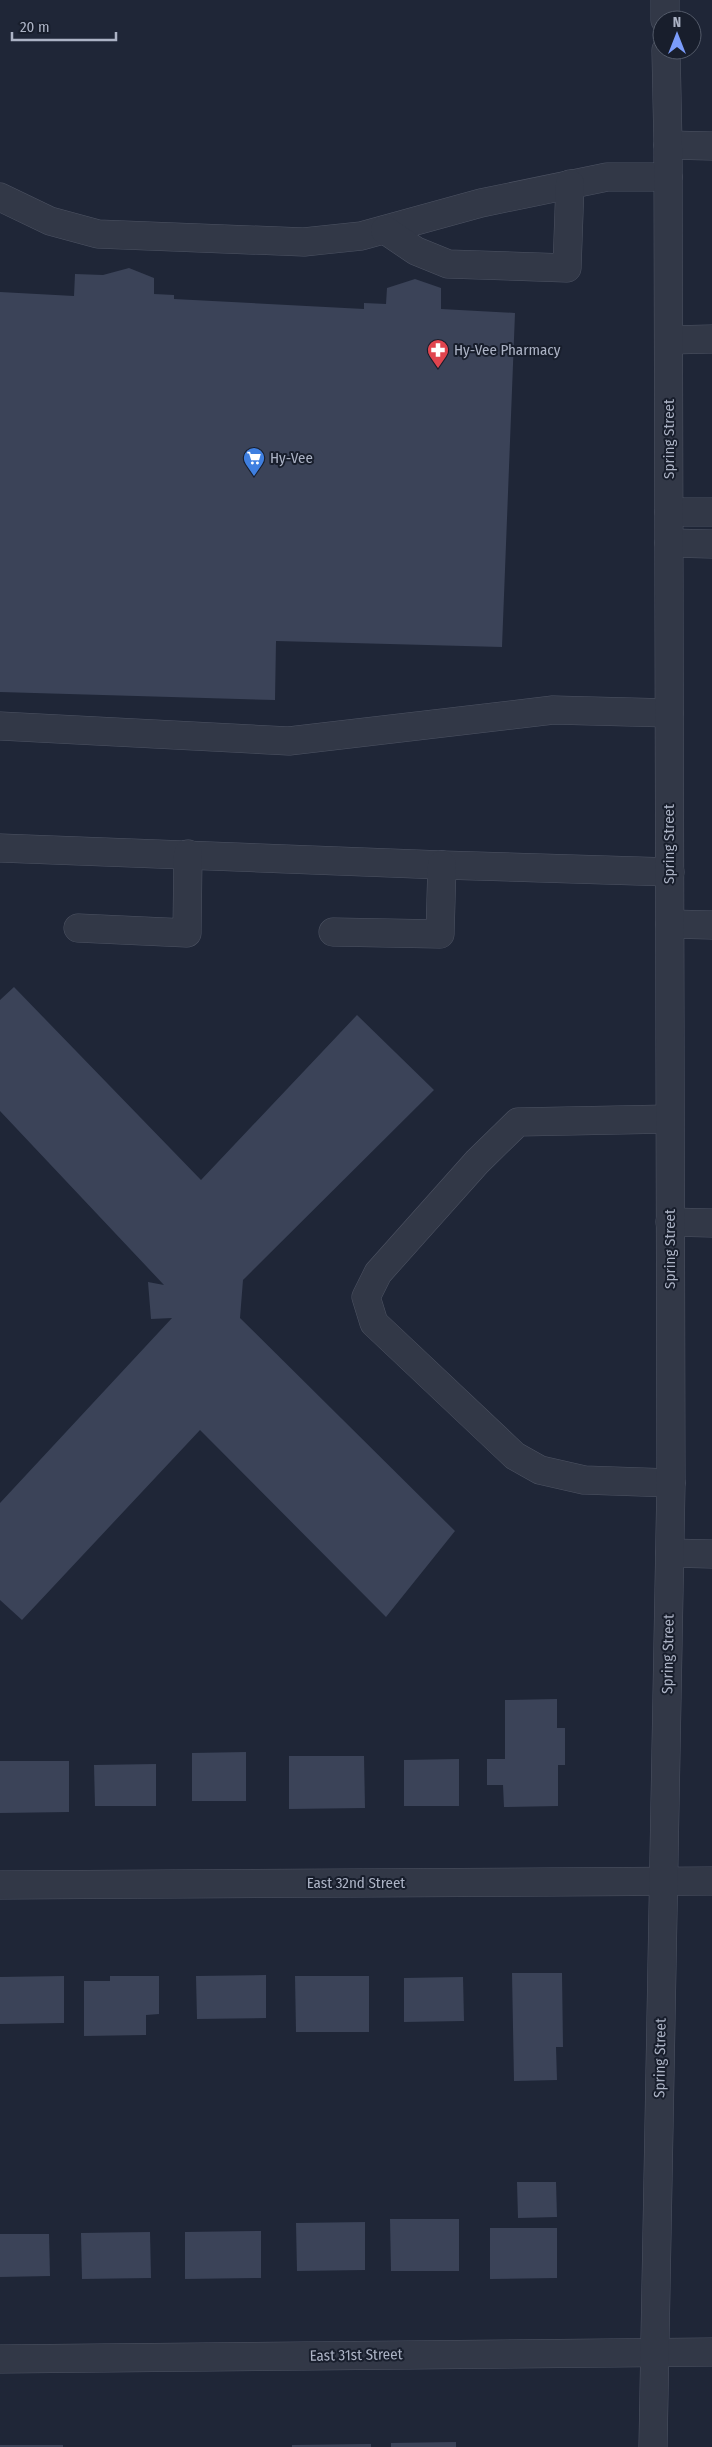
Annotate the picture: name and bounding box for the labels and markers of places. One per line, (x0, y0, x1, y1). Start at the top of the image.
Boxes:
pharmacy icon: Hy-Vee Pharmacy (426, 338, 450, 369)
place label: Hy-Vee Pharmacy (454, 341, 561, 359)
supermarket icon: Hy-Vee (242, 446, 266, 477)
place label: Hy-Vee (270, 449, 313, 467)

